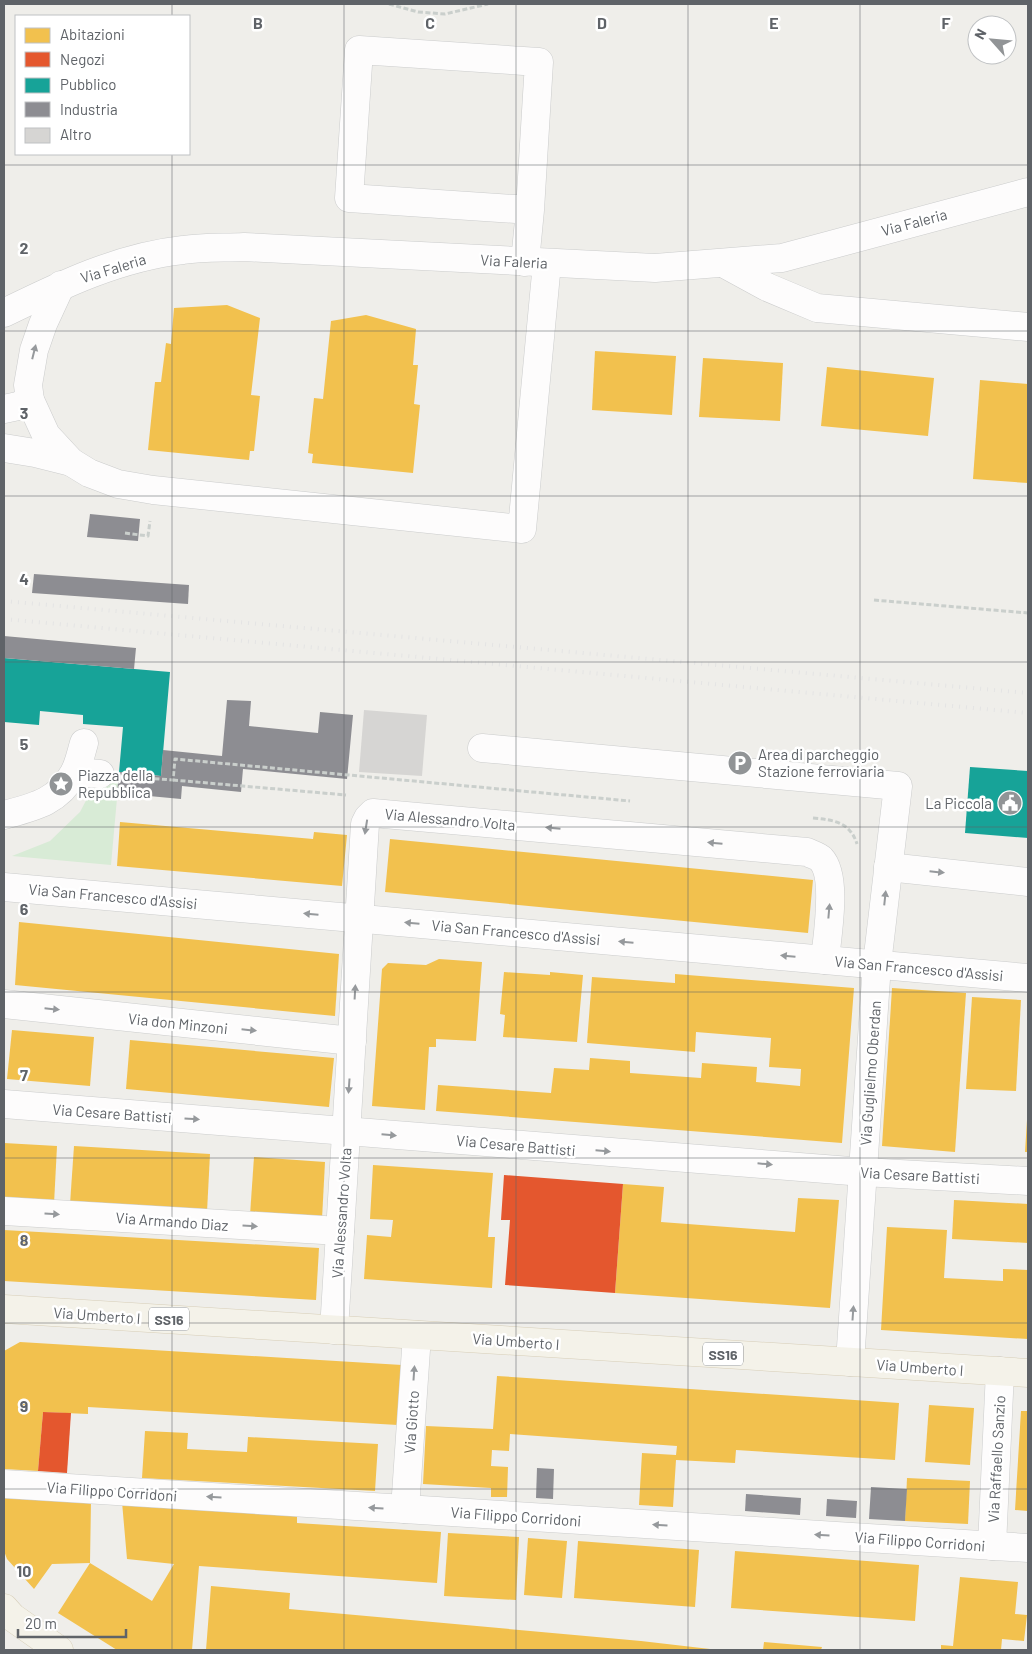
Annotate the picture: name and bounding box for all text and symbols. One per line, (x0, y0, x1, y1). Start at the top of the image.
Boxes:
text: B (253, 13, 263, 32)
text: C (425, 13, 435, 32)
text: D (597, 13, 607, 32)
text: E (769, 13, 779, 32)
text: F (942, 13, 951, 32)
legend (15, 15, 190, 155)
north arrow (967, 15, 1017, 65)
text: Abitazioni (60, 25, 125, 43)
text: N (970, 26, 990, 42)
text: Negozi (60, 50, 105, 68)
text: Pubblico (60, 75, 117, 93)
text: Industria (60, 100, 118, 118)
text: Altro (60, 125, 92, 143)
street label: Via Faleria (879, 205, 949, 239)
text: 2 (20, 238, 29, 257)
street label: Via Faleria (78, 250, 148, 286)
street label: Via Faleria (480, 250, 548, 272)
one-way arrow (31, 344, 39, 359)
text: 3 (20, 403, 28, 422)
text: 4 (19, 569, 29, 588)
text: 5 (20, 734, 29, 753)
place label: Area di parcheggio Stazione ferroviaria (758, 745, 884, 780)
parking icon: Area di parcheggio Stazione ferroviaria (727, 750, 753, 776)
place label: Piazza della Repubblica (78, 766, 153, 801)
place icon: Piazza della Repubblica (48, 771, 74, 797)
public building icon: La Piccola (997, 790, 1023, 816)
place label: La Piccola (925, 794, 992, 812)
street label: Via Alessandro Volta (384, 804, 516, 834)
one-way arrow (362, 820, 370, 836)
one-way arrow (545, 824, 561, 832)
one-way arrow (707, 839, 723, 847)
one-way arrow (929, 868, 945, 876)
street label: Via San Francesco d'Assisi (28, 880, 198, 912)
one-way arrow (881, 890, 889, 906)
text: 6 (20, 899, 29, 918)
one-way arrow (825, 903, 833, 919)
one-way arrow (303, 909, 319, 917)
street label: Via San Francesco d'Assisi (431, 916, 601, 948)
one-way arrow (404, 918, 420, 926)
one-way arrow (618, 938, 634, 946)
one-way arrow (780, 952, 796, 960)
street label: Via San Francesco d'Assisi (834, 952, 1004, 984)
one-way arrow (351, 984, 359, 1000)
street label: Via Guglielmo Oberdan (856, 1000, 884, 1146)
one-way arrow (45, 1005, 61, 1013)
street label: Via don Minzoni (127, 1009, 229, 1037)
one-way arrow (241, 1026, 257, 1034)
text: 7 (20, 1065, 28, 1084)
one-way arrow (345, 1078, 353, 1094)
street label: Via Cesare Battisti (52, 1100, 172, 1126)
one-way arrow (184, 1115, 200, 1123)
one-way arrow (381, 1131, 397, 1139)
street label: Via Cesare Battisti (456, 1131, 576, 1159)
street label: Via Alessandro Volta (327, 1147, 355, 1279)
one-way arrow (595, 1148, 611, 1156)
one-way arrow (757, 1160, 773, 1168)
street label: Via Cesare Battisti (860, 1163, 980, 1187)
street label: Via Armando Diaz (115, 1208, 229, 1234)
one-way arrow (45, 1210, 61, 1218)
one-way arrow (242, 1222, 258, 1230)
text: 8 (20, 1230, 29, 1249)
street label: Via Umberto I (53, 1303, 141, 1327)
one-way arrow (850, 1305, 858, 1321)
road number: SS16 (149, 1308, 189, 1330)
street label: Via Umberto I (472, 1329, 560, 1353)
road number: SS16 (703, 1342, 743, 1366)
street label: Via Umberto I (876, 1355, 964, 1379)
one-way arrow (411, 1365, 419, 1381)
street label: Via Giotto (400, 1390, 422, 1454)
street label: Via Raffaello Sanzio (984, 1395, 1008, 1523)
text: 9 (20, 1396, 28, 1415)
street label: Via Filippo Corridoni (46, 1477, 178, 1505)
one-way arrow (205, 1493, 221, 1501)
street label: Via Filippo Corridoni (450, 1502, 582, 1530)
one-way arrow (367, 1503, 383, 1511)
one-way arrow (652, 1521, 668, 1529)
street label: Via Filippo Corridoni (854, 1527, 986, 1555)
one-way arrow (814, 1531, 830, 1539)
text: 10 (17, 1561, 31, 1580)
scale bar (18, 1606, 125, 1638)
text: 20 m (25, 1614, 57, 1632)

